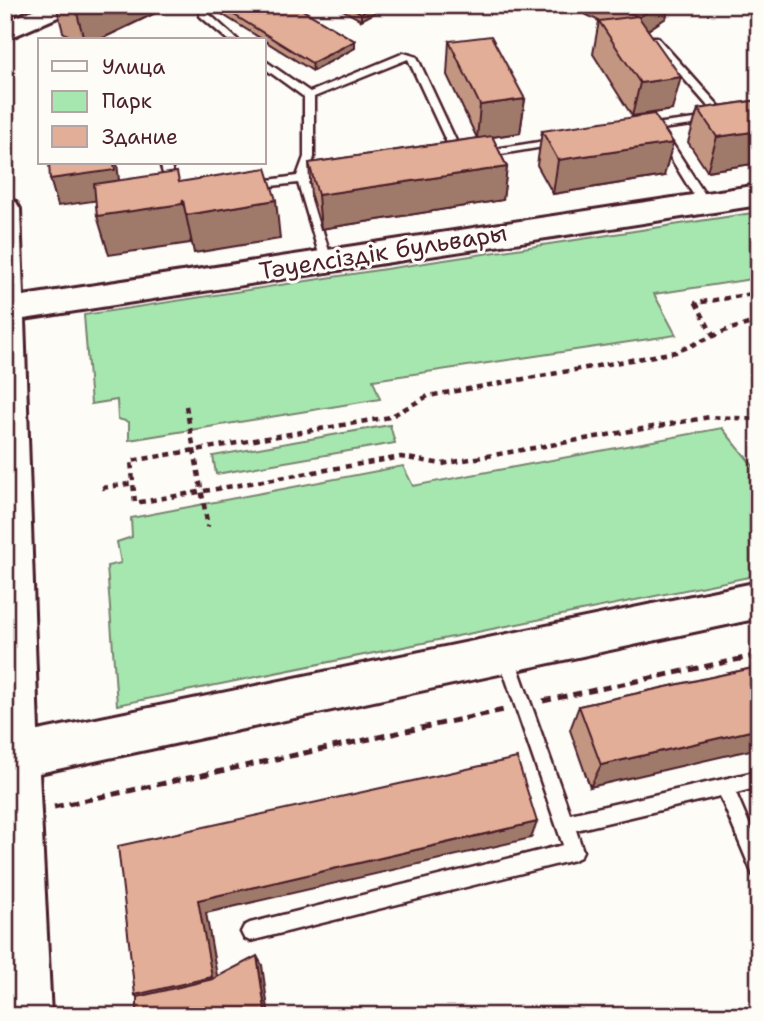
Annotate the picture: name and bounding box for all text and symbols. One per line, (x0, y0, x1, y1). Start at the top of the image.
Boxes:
legend (38, 38, 266, 164)
text: Улица (102, 53, 165, 81)
text: Парк (102, 87, 152, 115)
text: Здание (102, 123, 178, 151)
street label: Тәуелсіздік бульвары (257, 217, 509, 287)

